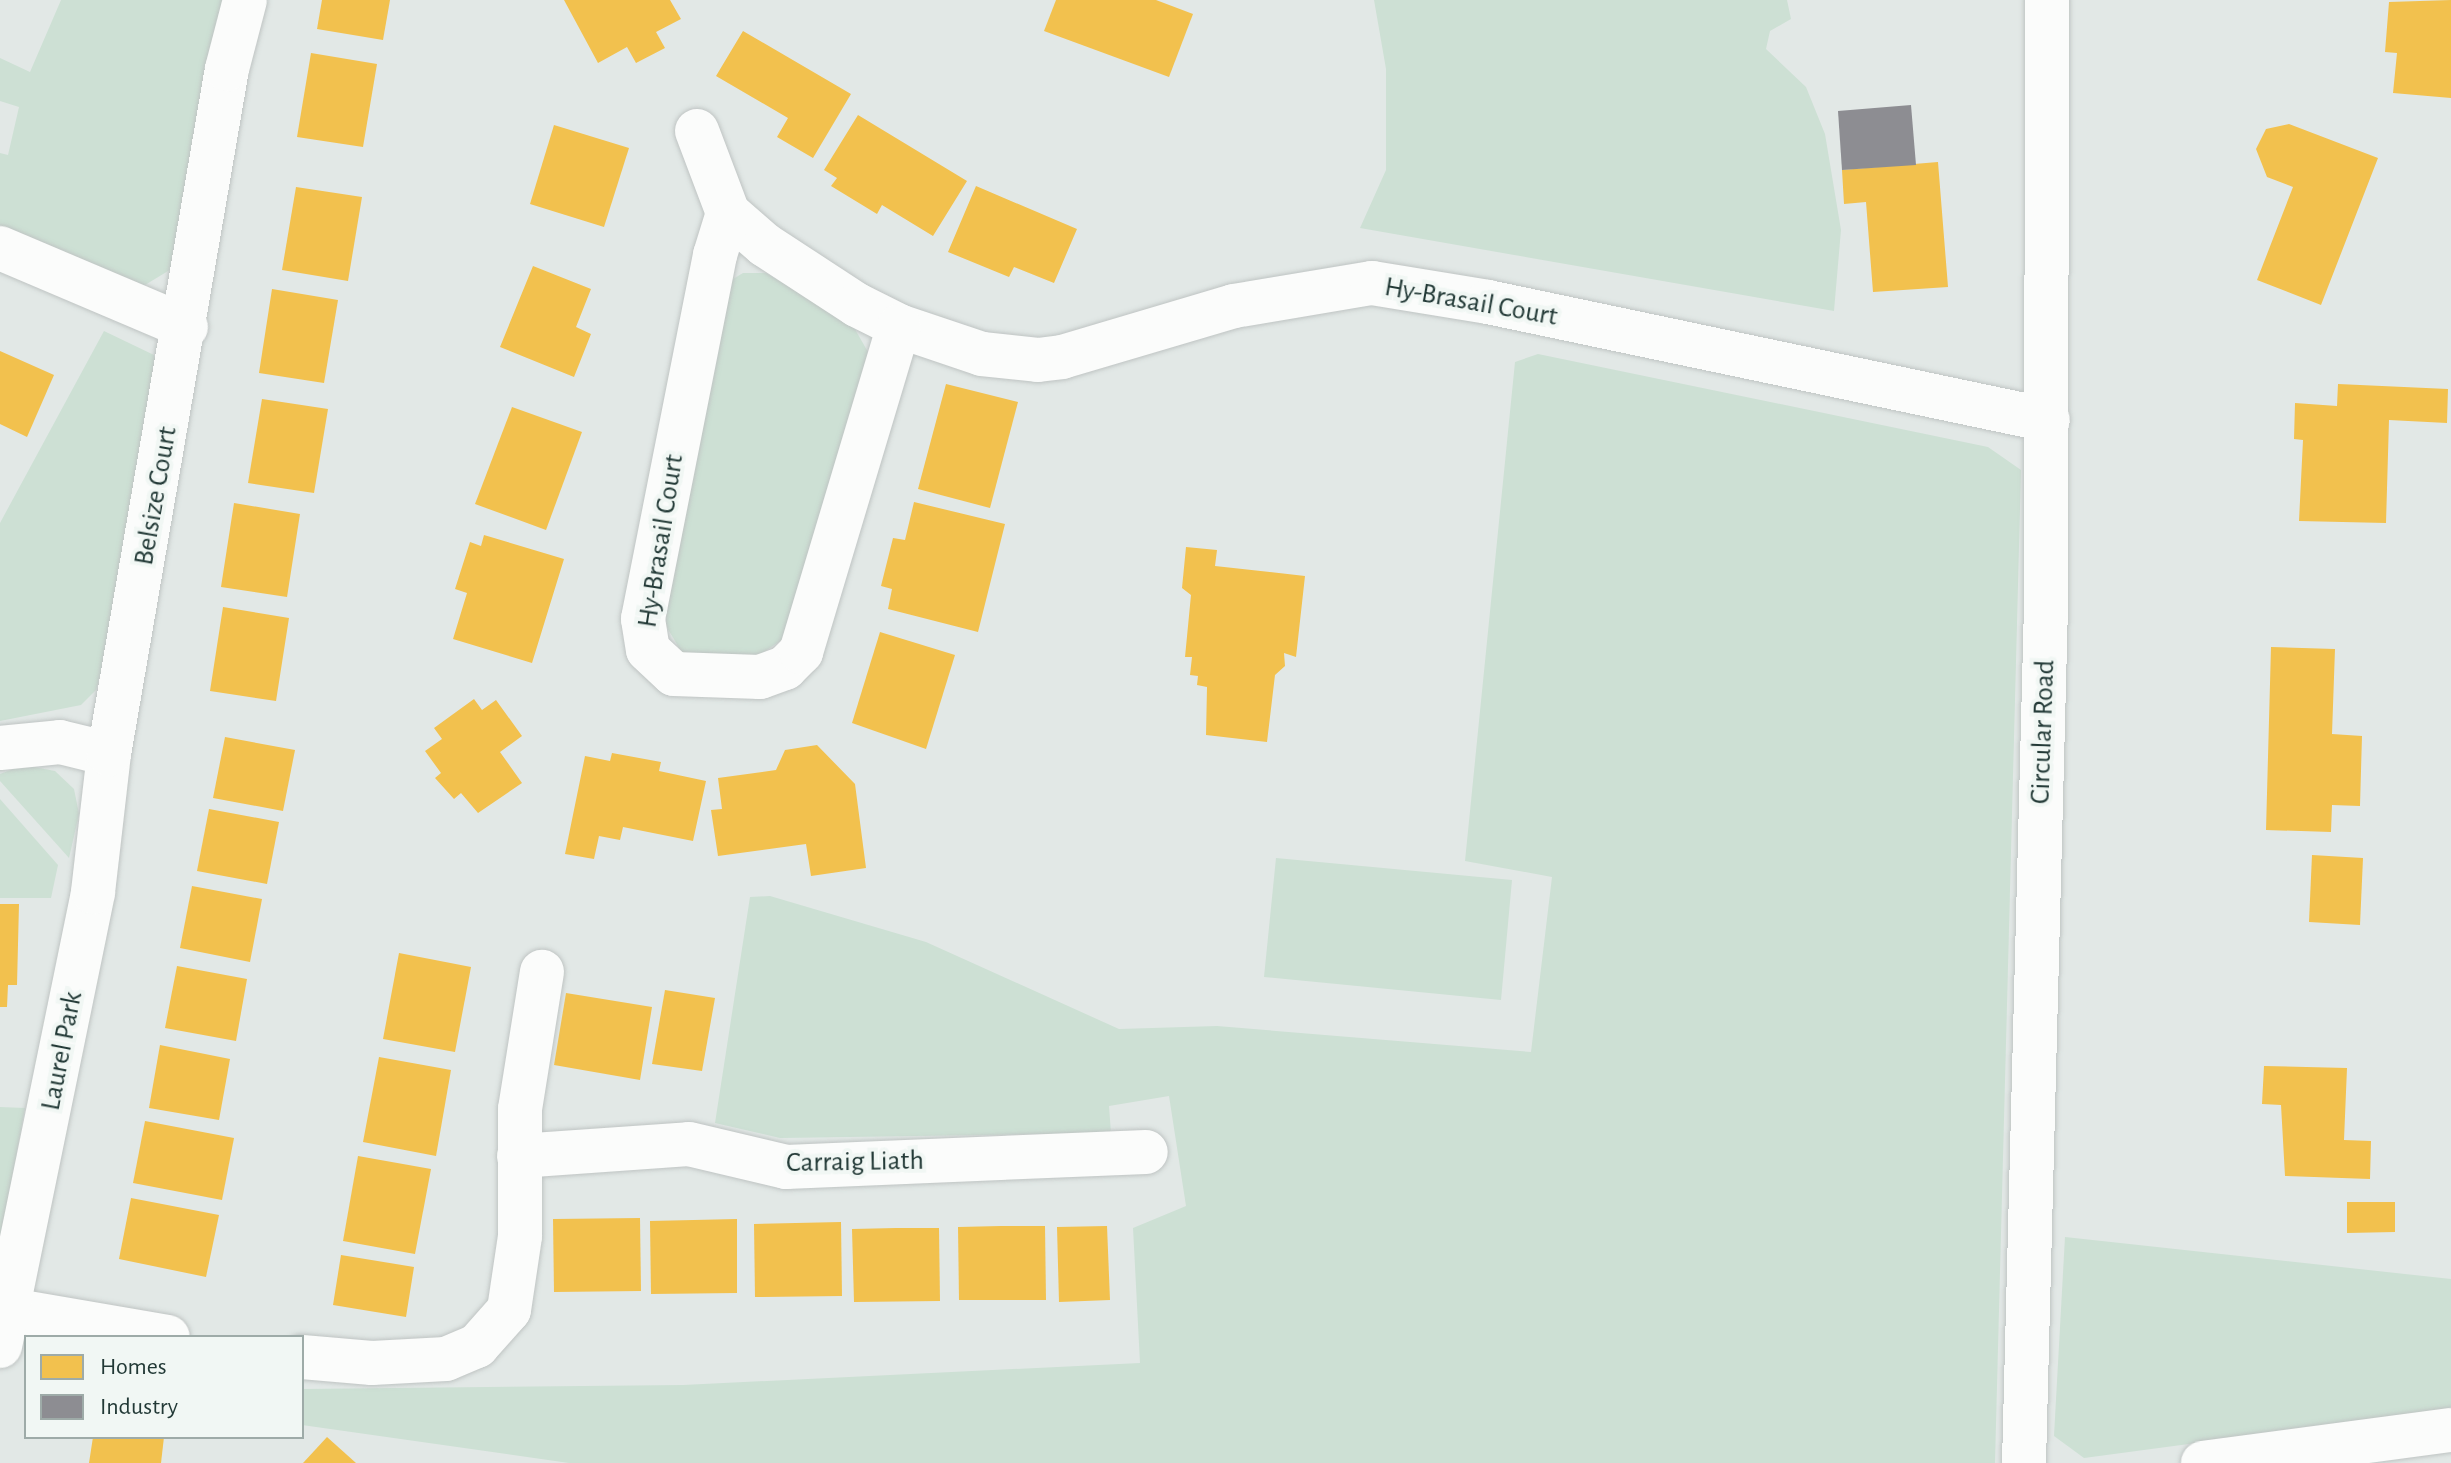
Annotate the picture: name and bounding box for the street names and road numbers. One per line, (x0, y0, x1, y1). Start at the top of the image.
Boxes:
street label: Hy-Brasail Court (1382, 270, 1560, 334)
street label: Belsize Court (127, 424, 185, 568)
street label: Hy-Brasail Court (631, 452, 691, 630)
street label: Circular Road (2024, 659, 2062, 805)
street label: Laurel Park (34, 989, 90, 1113)
street label: Carraig Liath (786, 1144, 924, 1180)

